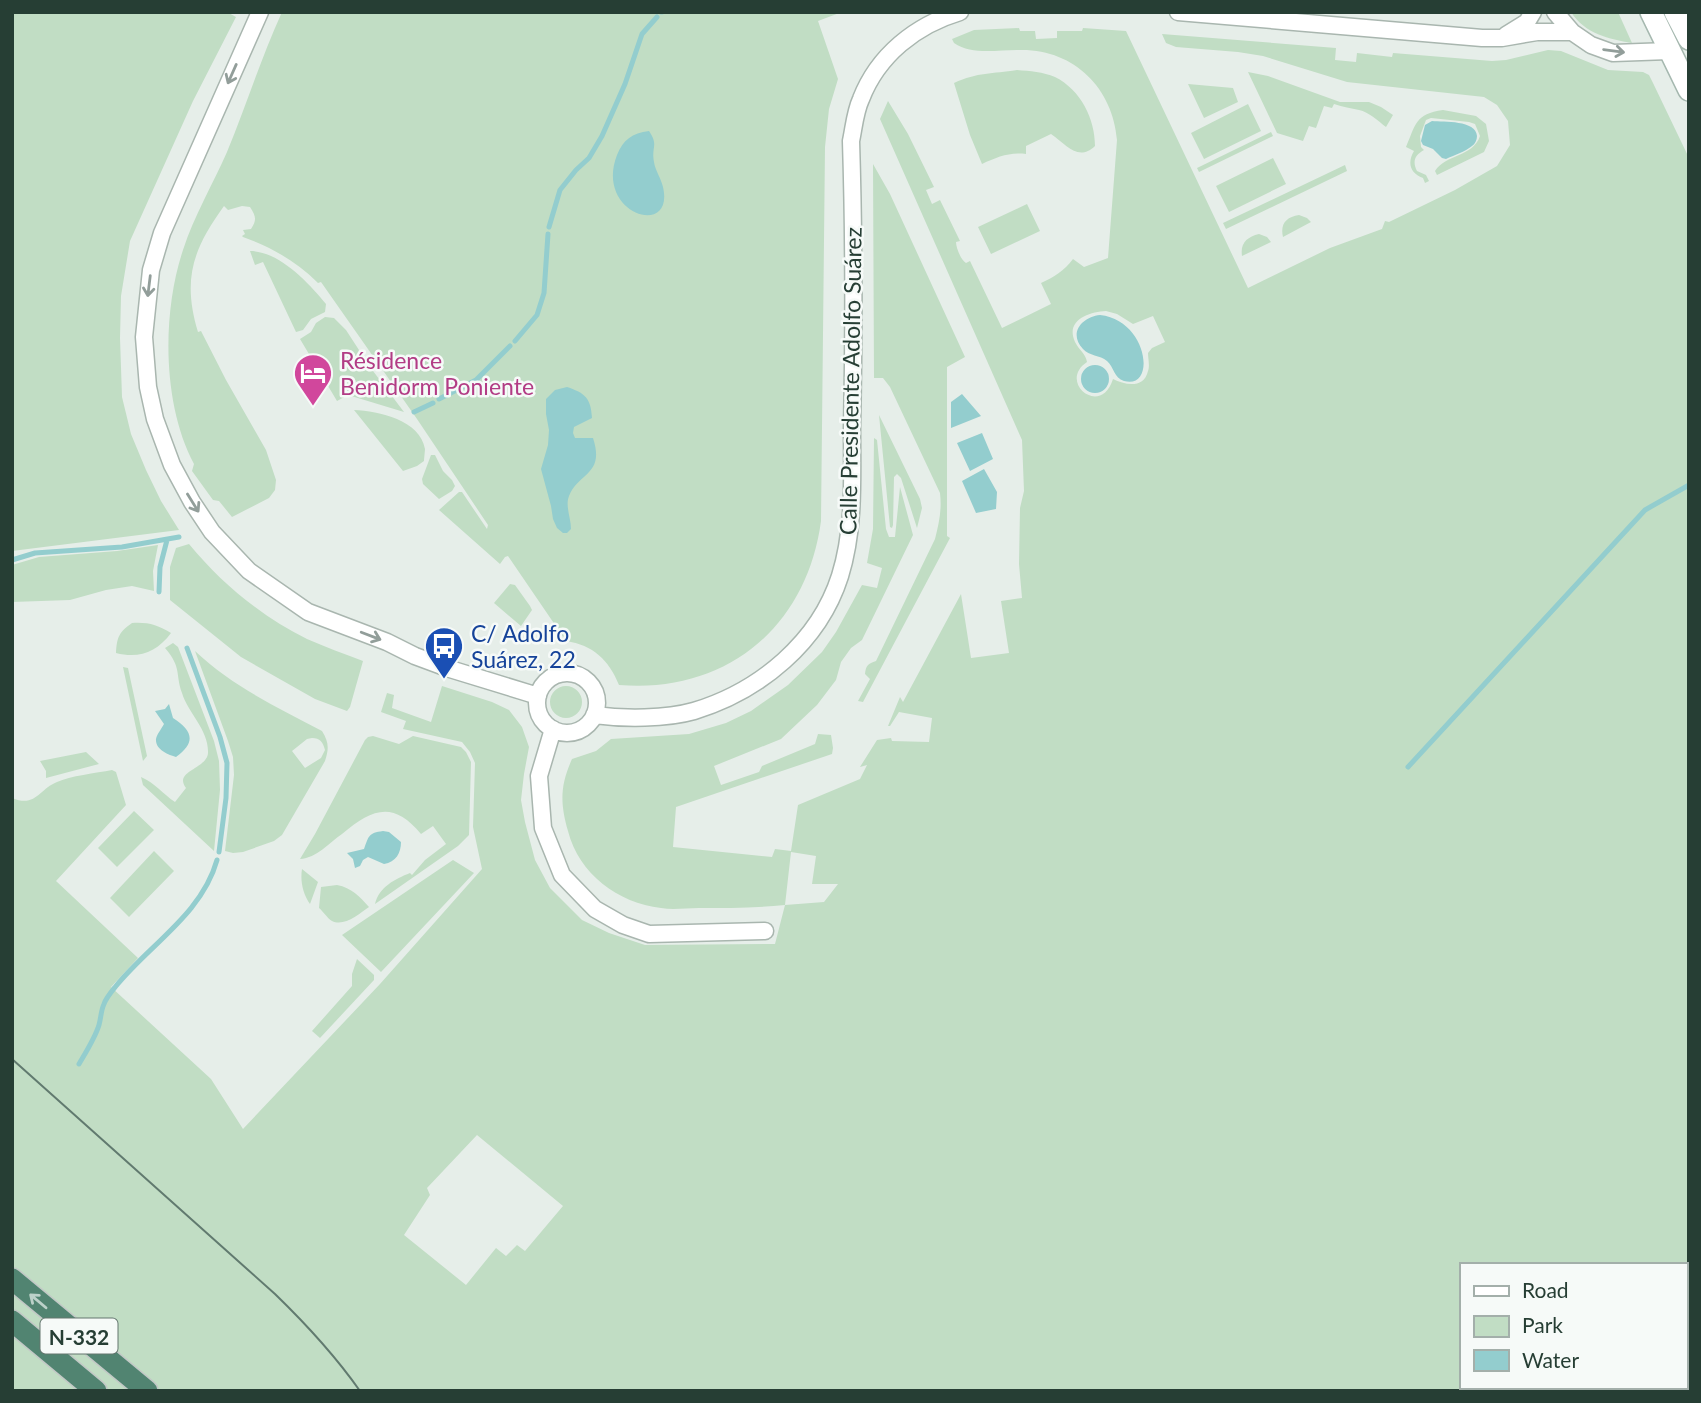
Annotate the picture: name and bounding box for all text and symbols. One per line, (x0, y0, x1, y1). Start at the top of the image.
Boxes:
one-way arrow (1602, 45, 1625, 58)
one-way arrow (225, 63, 238, 85)
street label: Calle Presidente Adolfo Suárez (833, 227, 867, 535)
one-way arrow (143, 274, 156, 296)
place label: Résidence Benidorm Poniente (340, 346, 534, 400)
hotel icon: Résidence Benidorm Poniente (292, 352, 334, 407)
one-way arrow (187, 493, 201, 513)
place label: C/ Adolfo Suárez, 22 (471, 619, 576, 673)
bus stop icon: C/ Adolfo Suárez, 22 (423, 625, 465, 680)
one-way arrow (360, 631, 381, 644)
legend (1460, 1263, 1687, 1389)
text: Road (1522, 1277, 1569, 1302)
one-way arrow (29, 1293, 47, 1309)
text: Park (1522, 1312, 1563, 1337)
road number: N-332 (41, 1318, 118, 1354)
text: Water (1522, 1347, 1579, 1372)

